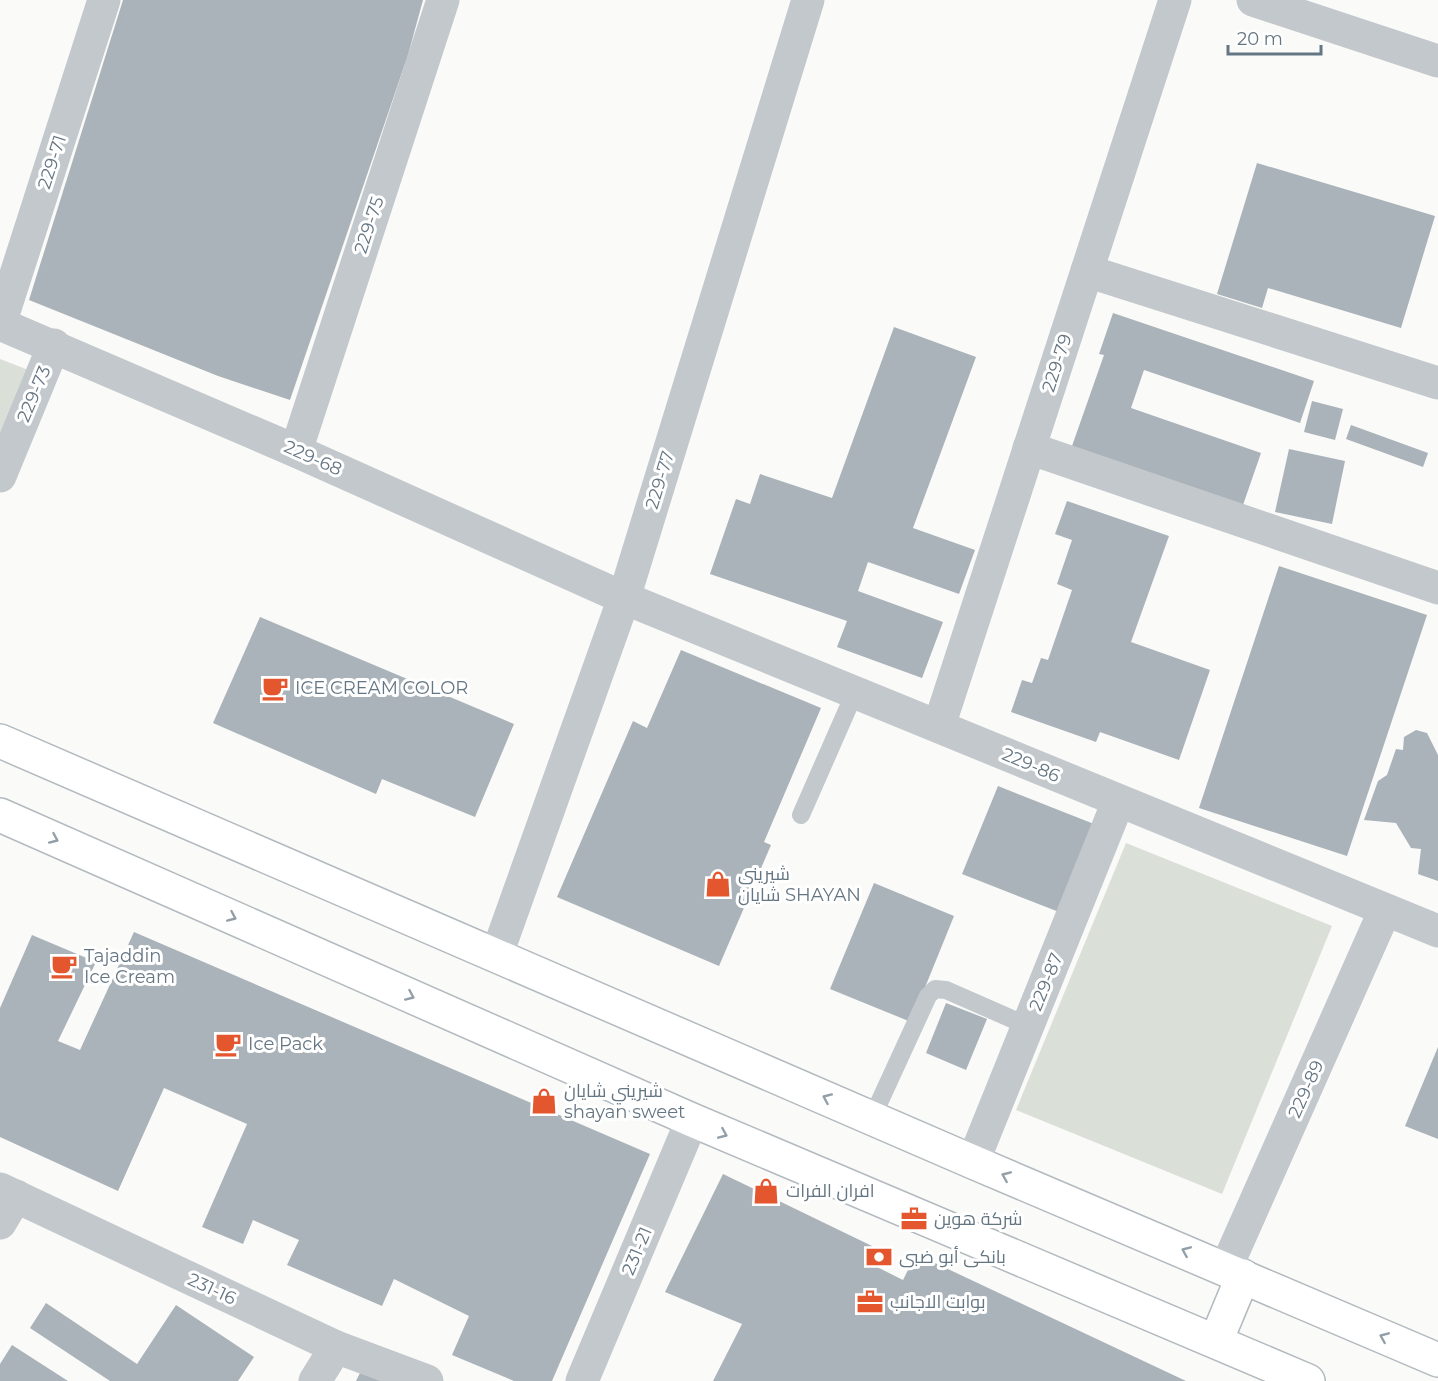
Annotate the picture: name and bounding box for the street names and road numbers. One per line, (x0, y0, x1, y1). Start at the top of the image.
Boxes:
street label: 229-71 (33, 132, 71, 192)
street label: 229-75 (349, 194, 389, 256)
street label: 229-79 (1037, 331, 1077, 395)
street label: 229-73 (12, 363, 56, 425)
street label: 229-68 (281, 436, 345, 480)
street label: 229-77 (641, 448, 679, 512)
street label: 229-86 (999, 743, 1063, 787)
street label: 229-87 (1024, 950, 1068, 1014)
street label: 229-89 (1284, 1057, 1328, 1121)
street label: 231-21 (617, 1224, 657, 1278)
street label: 231-16 (184, 1268, 240, 1310)

